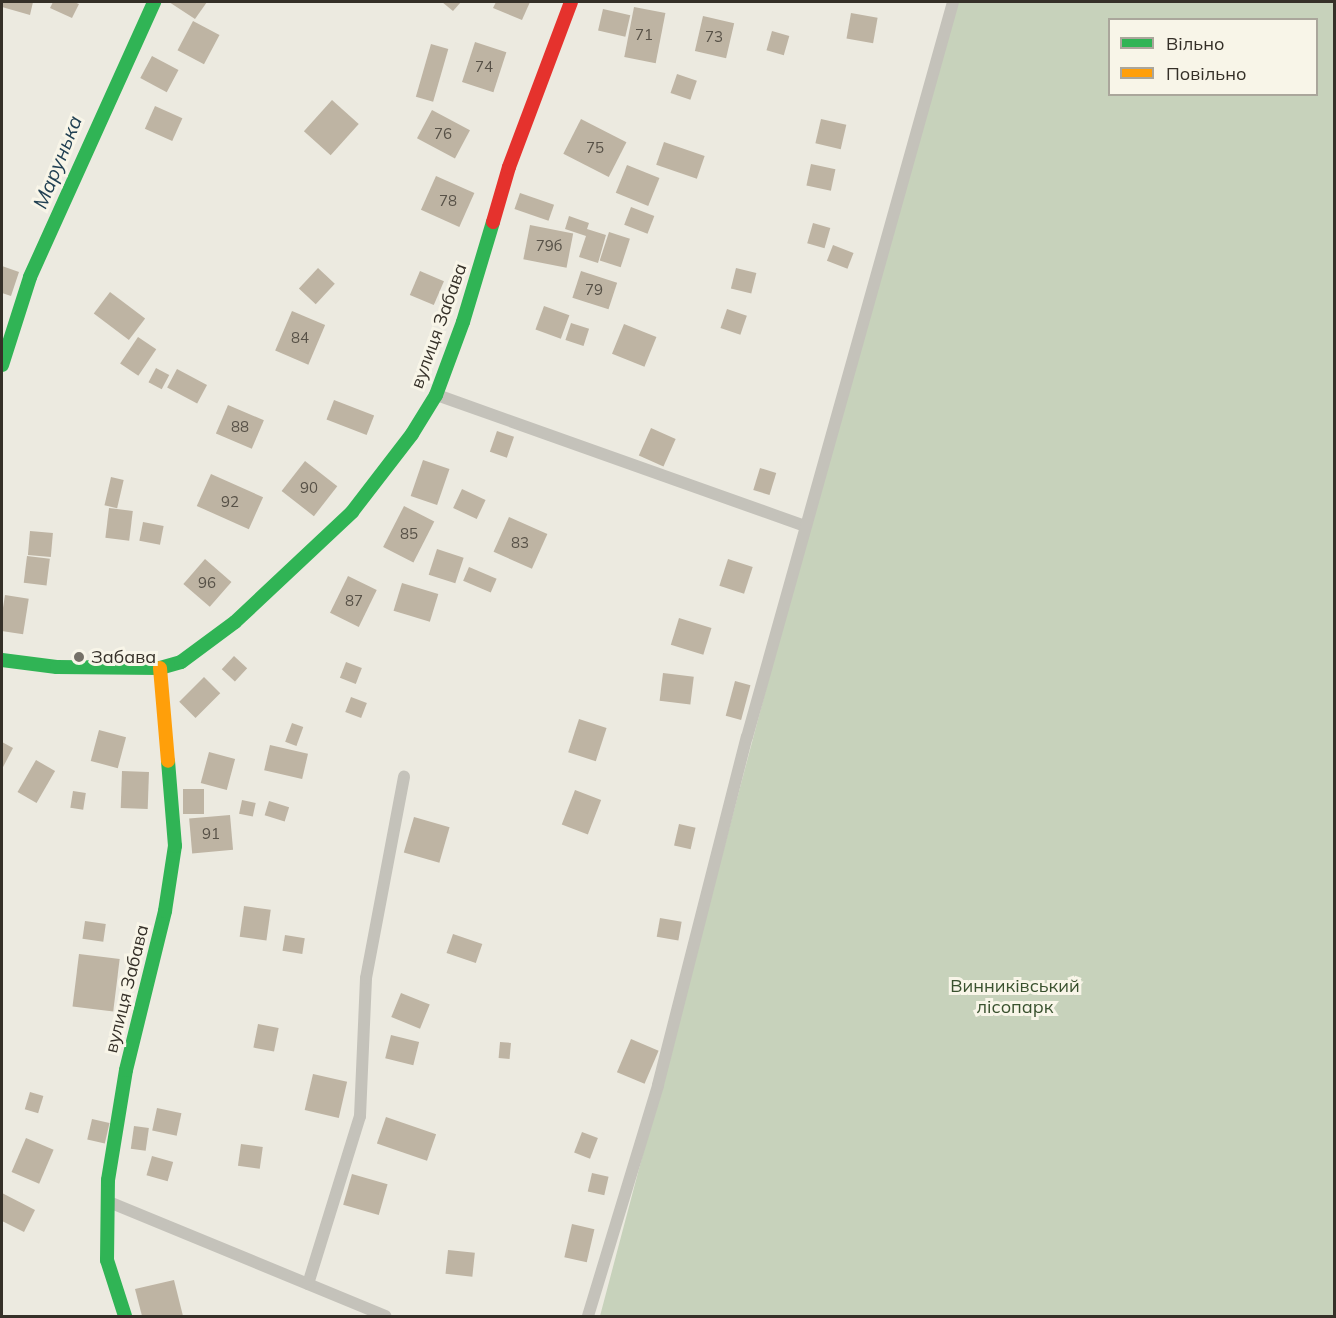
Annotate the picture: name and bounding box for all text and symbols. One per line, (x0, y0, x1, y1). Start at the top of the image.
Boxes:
legend (1108, 18, 1318, 96)
house number: 71 (635, 26, 653, 44)
house number: 73 (705, 28, 723, 46)
text: Вільно (1166, 32, 1224, 55)
house number: 74 (475, 58, 493, 76)
text: Повільно (1166, 62, 1246, 85)
water label: Марунька (27, 112, 87, 212)
house number: 76 (434, 125, 452, 143)
house number: 75 (586, 139, 604, 157)
house number: 78 (439, 192, 457, 210)
house number: 79б (536, 237, 562, 255)
street label: вулиця Забава (406, 261, 472, 391)
house number: 79 (585, 281, 603, 299)
house number: 84 (291, 329, 309, 347)
house number: 88 (231, 418, 249, 436)
house number: 90 (300, 479, 318, 497)
house number: 92 (221, 493, 239, 511)
house number: 85 (400, 525, 418, 543)
house number: 83 (511, 534, 529, 552)
house number: 96 (198, 574, 216, 592)
house number: 87 (345, 592, 363, 610)
place label: Забава (91, 646, 156, 668)
marker: Забава (72, 650, 86, 664)
house number: 91 (202, 825, 220, 843)
street label: вулиця Забава (101, 923, 153, 1055)
park label: Винниківський лісопарк (950, 976, 1080, 1018)

